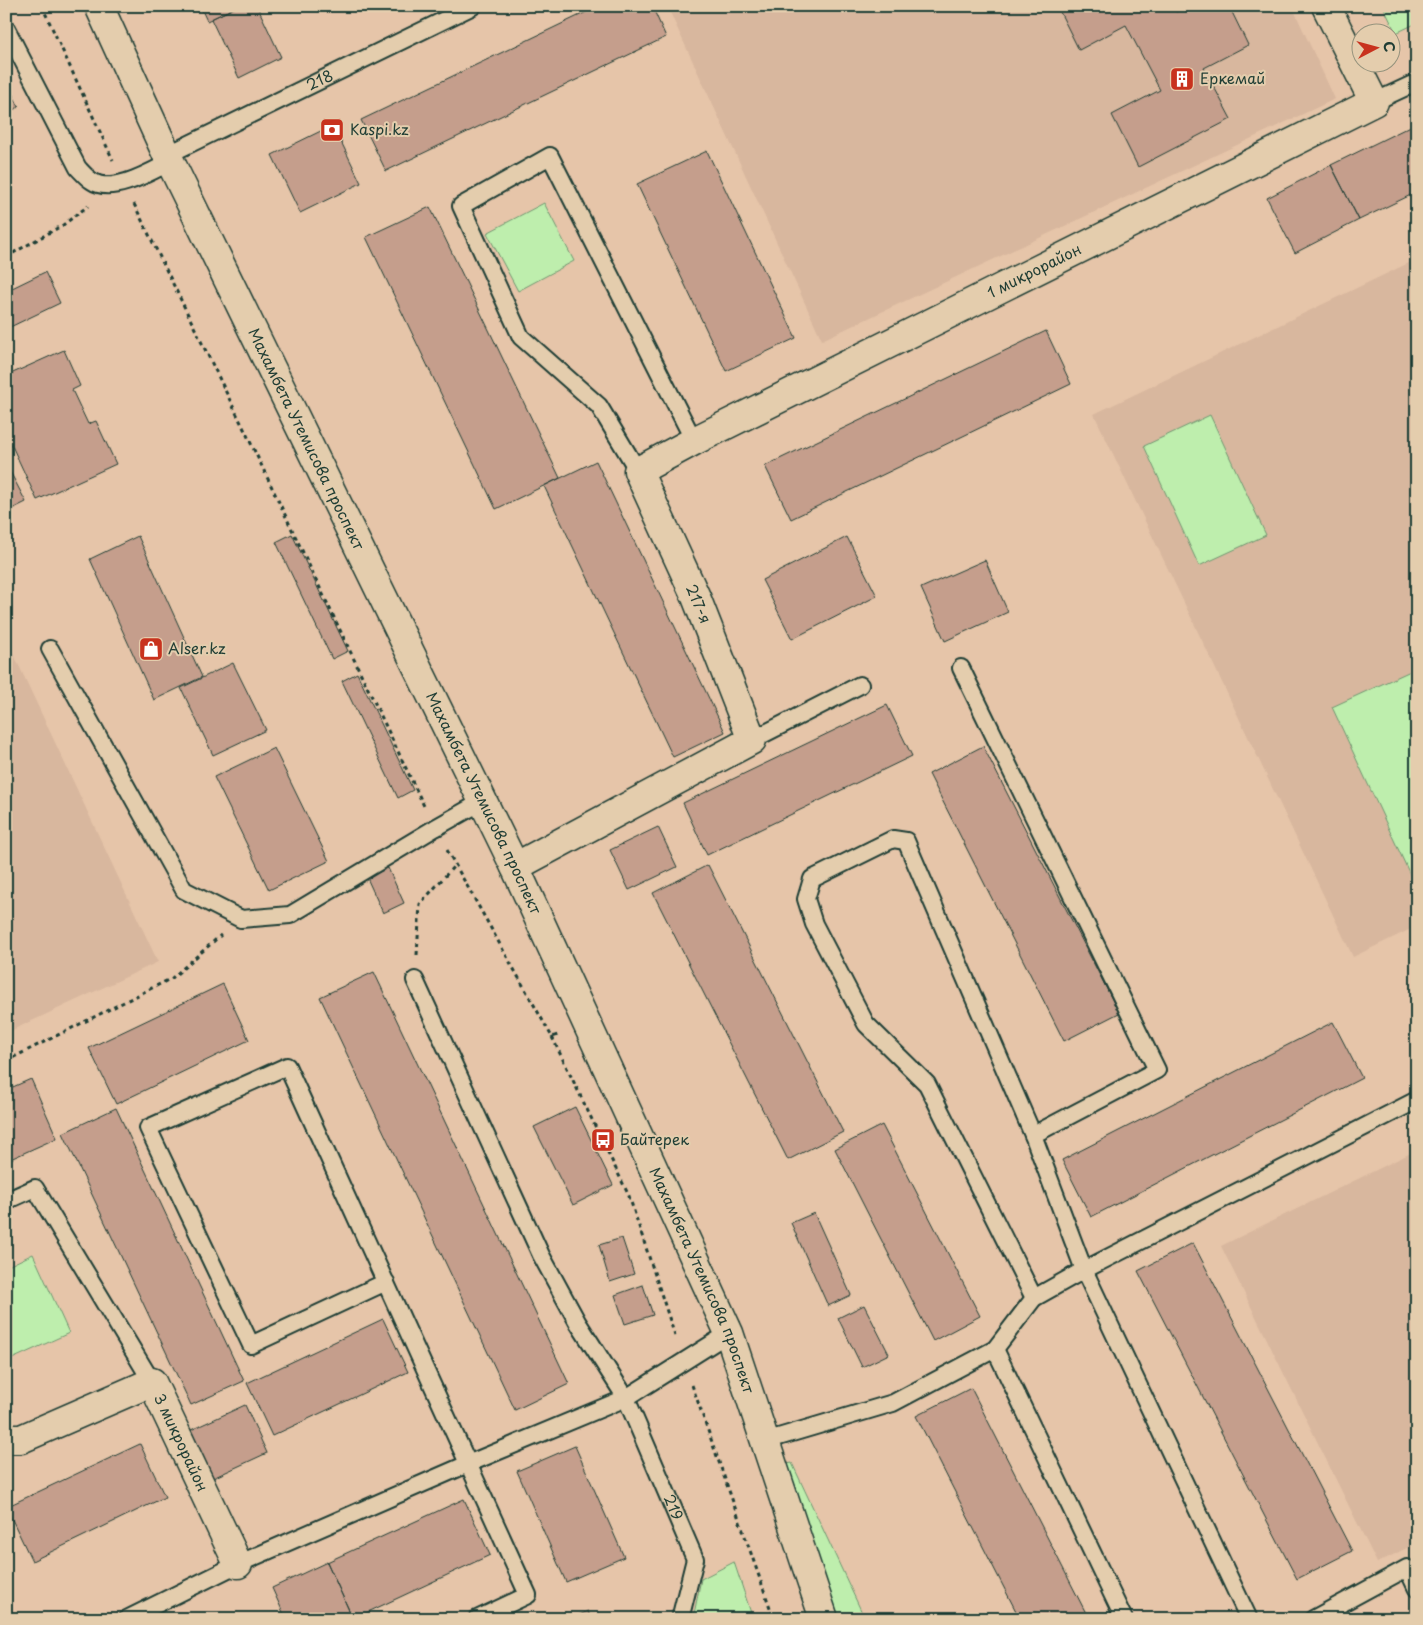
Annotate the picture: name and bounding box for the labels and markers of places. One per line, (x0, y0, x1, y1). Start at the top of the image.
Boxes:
building icon: Еркемай (1169, 66, 1195, 92)
place label: Еркемай (1200, 66, 1265, 89)
bank icon: Kaspi.kz (319, 117, 345, 143)
place label: Kaspi.kz (350, 117, 409, 140)
shop icon: Alser.kz (138, 636, 164, 662)
place label: Alser.kz (168, 636, 226, 659)
bus stop icon: Байтерек (590, 1127, 616, 1153)
place label: Байтерек (620, 1127, 689, 1150)

